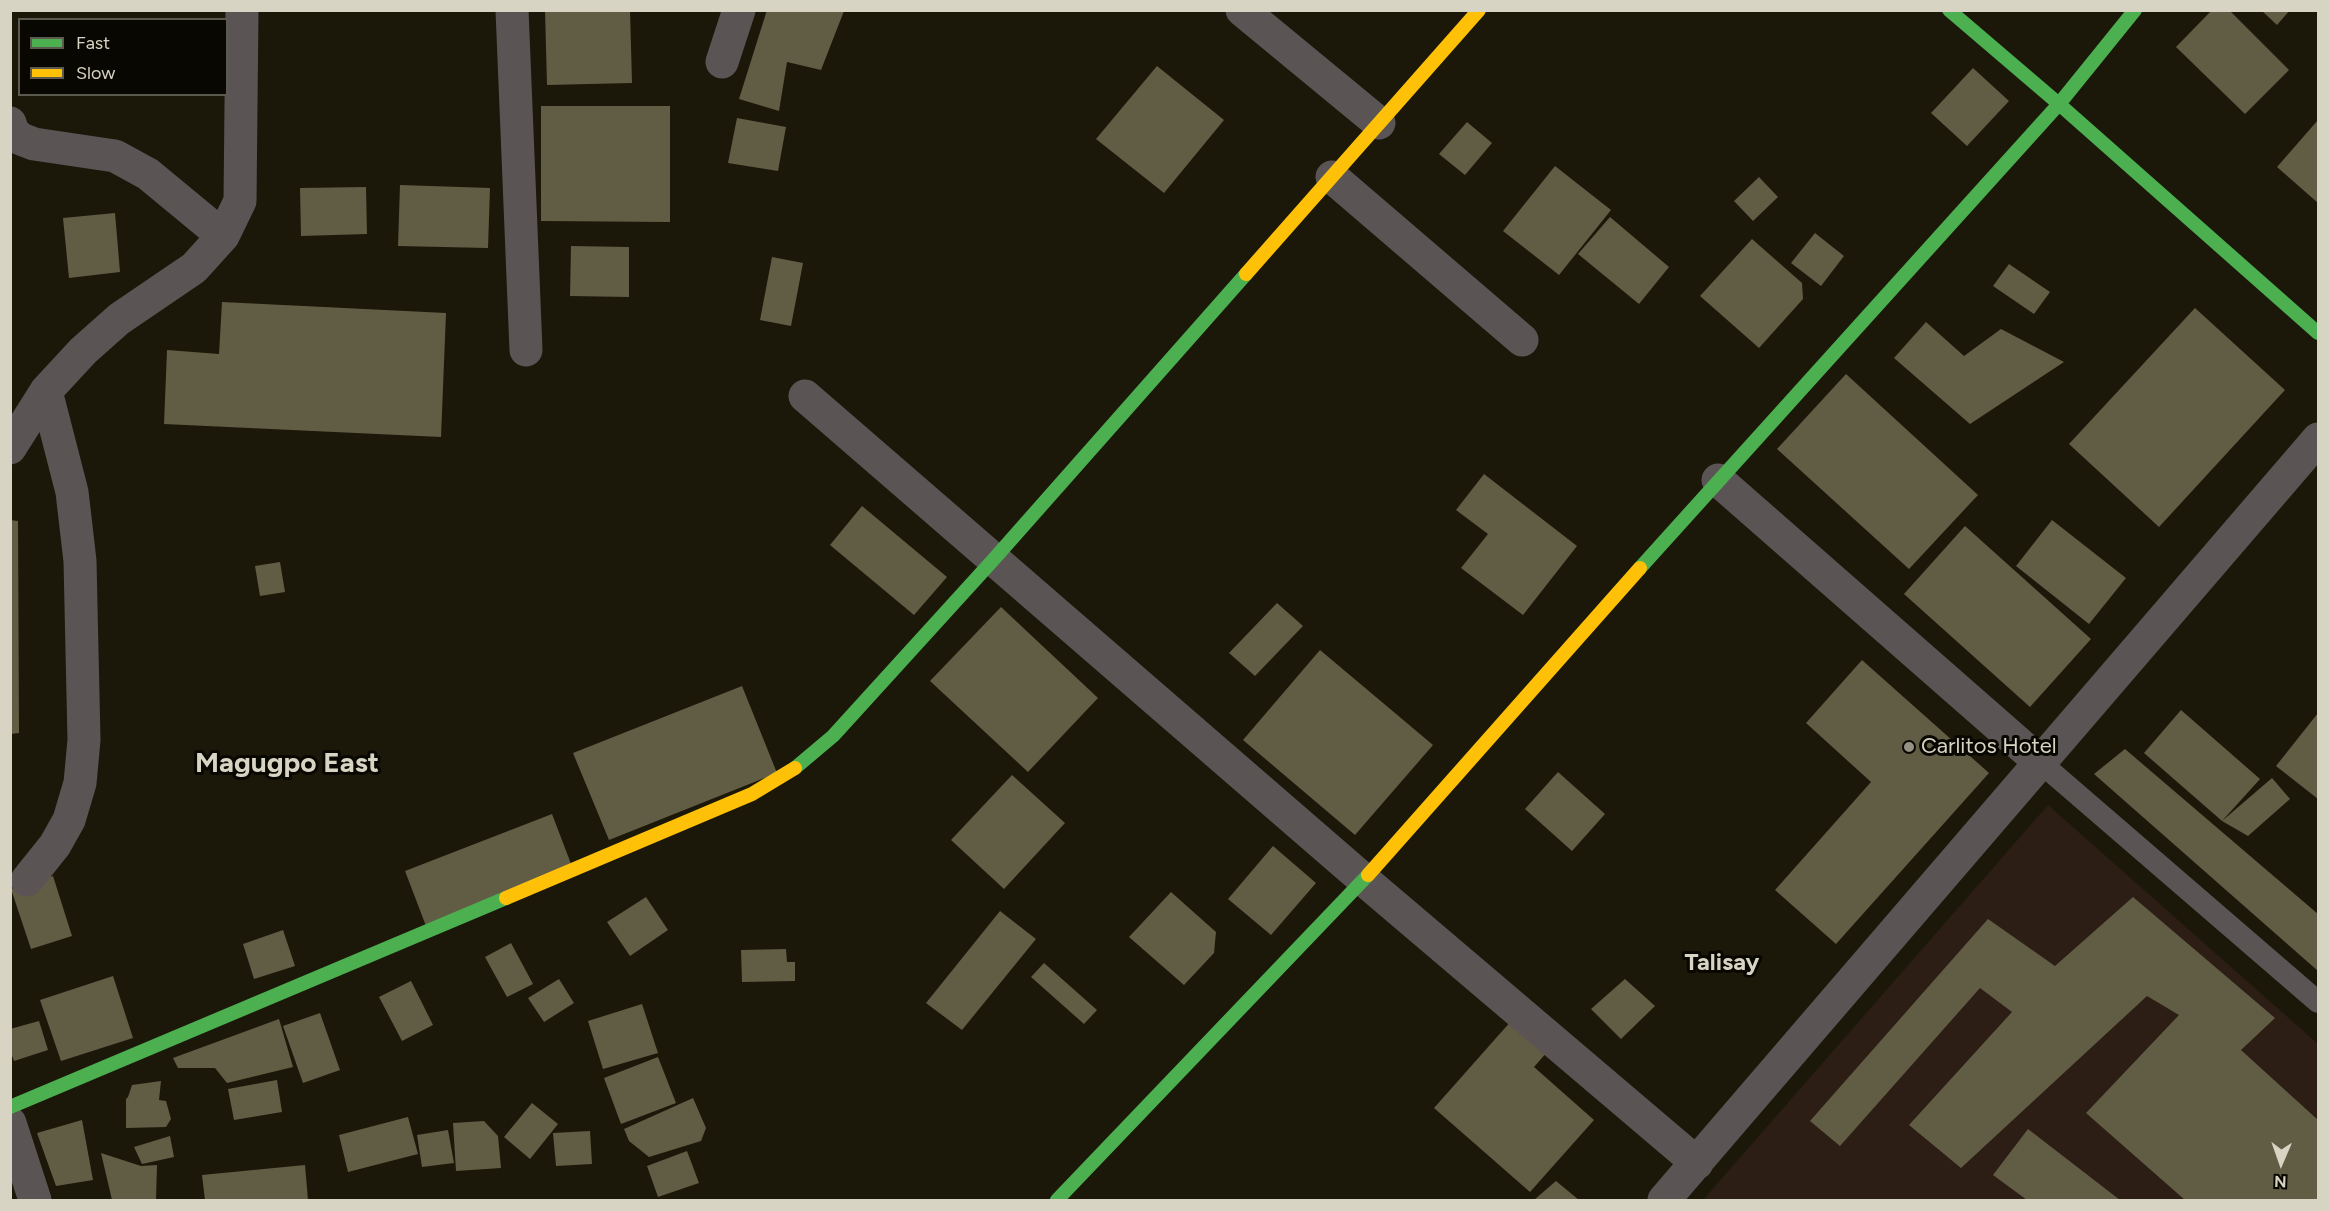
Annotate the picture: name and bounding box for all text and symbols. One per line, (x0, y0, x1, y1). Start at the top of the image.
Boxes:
legend (18, 18, 228, 96)
text: Fast (76, 32, 110, 54)
text: Slow (76, 62, 115, 84)
place label: Carlitos Hotel (1921, 734, 2057, 760)
marker: Carlitos Hotel (1902, 740, 1916, 754)
district label: Magugpo East (195, 747, 379, 781)
district label: Talisay (1685, 949, 1759, 977)
north arrow (2251, 1133, 2311, 1193)
text: N (2274, 1172, 2287, 1191)

